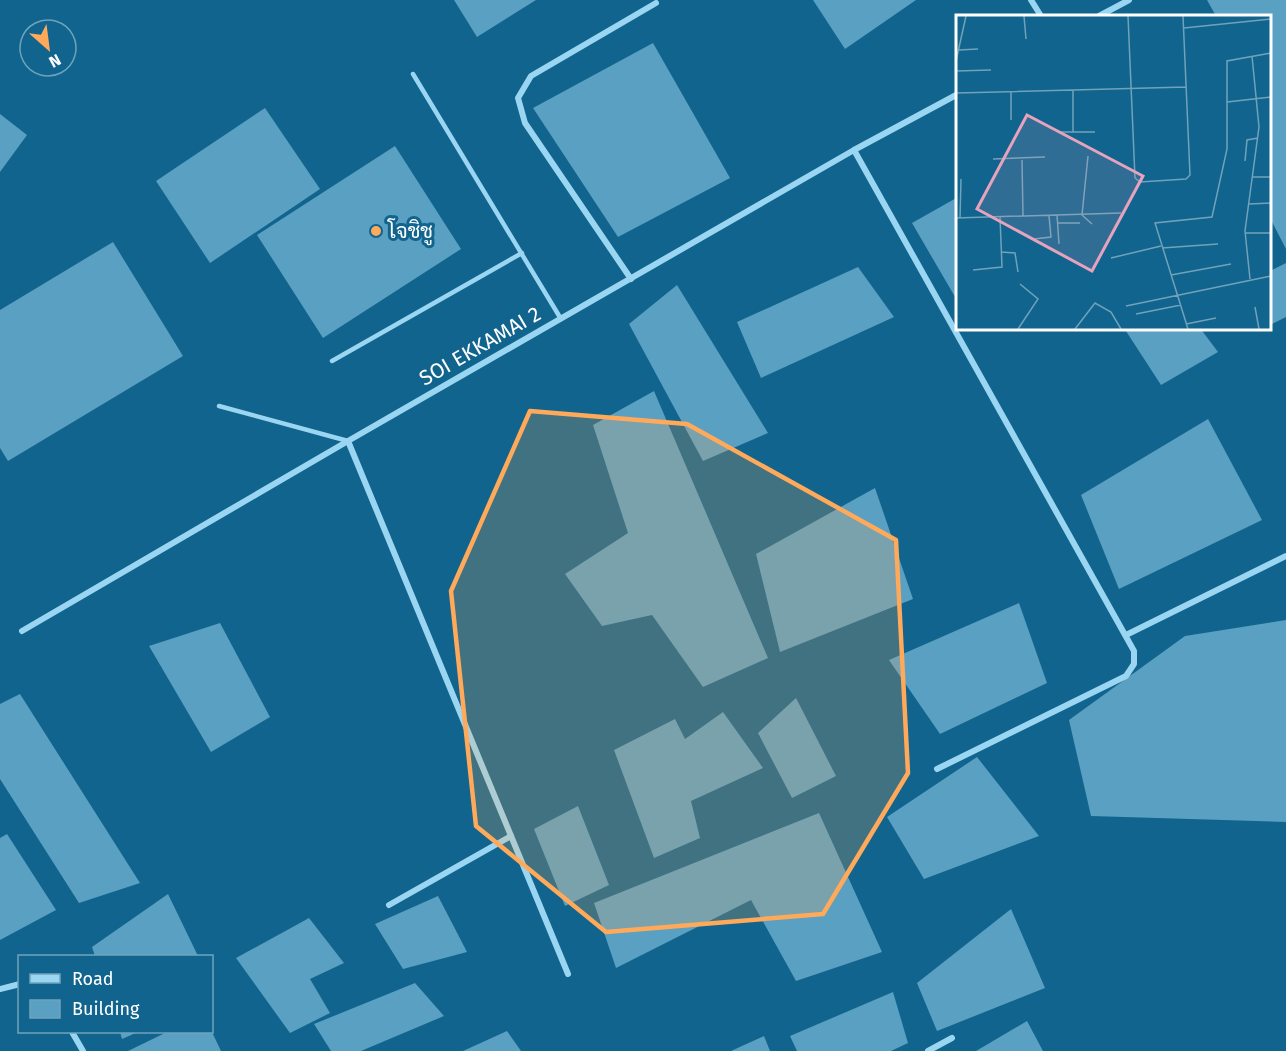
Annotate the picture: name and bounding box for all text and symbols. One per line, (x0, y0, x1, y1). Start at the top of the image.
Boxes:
inset map (956, 15, 1271, 330)
north arrow (18, 18, 78, 78)
text: N (46, 50, 64, 72)
place label: โจชิชู (387, 218, 433, 246)
marker: โจชิชู (369, 224, 383, 238)
street label: SOI EKKAMAI 2 (414, 301, 546, 391)
legend (18, 955, 213, 1033)
text: Road (72, 968, 114, 990)
text: Building (72, 998, 140, 1020)

